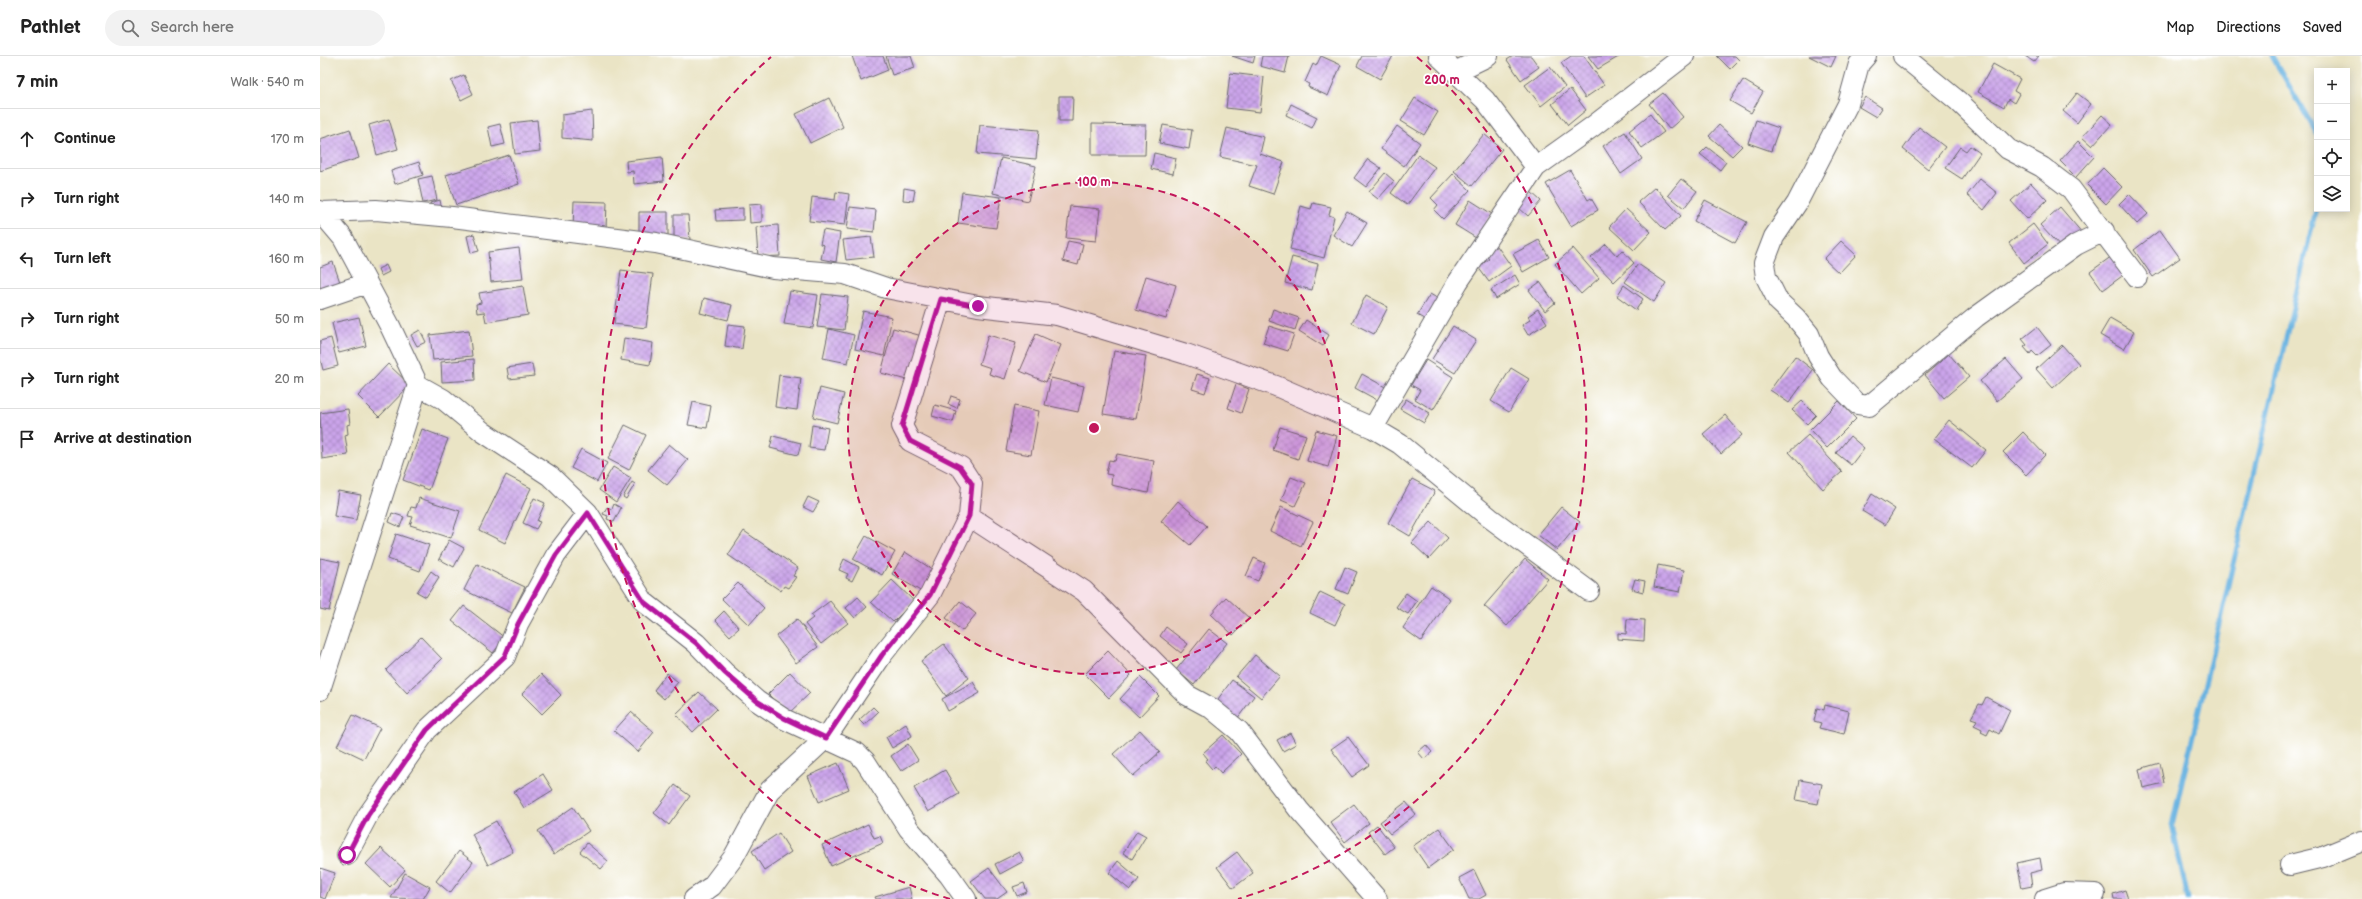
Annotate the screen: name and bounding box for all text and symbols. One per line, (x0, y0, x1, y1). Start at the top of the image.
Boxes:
search box (105, 10, 385, 46)
text: Pathlet (20, 16, 81, 39)
icon: search (119, 17, 141, 39)
text: Search here (151, 18, 234, 37)
text: Map (2166, 19, 2194, 36)
text: Directions (2216, 19, 2281, 36)
text: Saved (2303, 19, 2342, 36)
map controls (2314, 68, 2350, 212)
button: + (2314, 68, 2350, 104)
text: 7 min (16, 72, 58, 92)
text: 200 m (1424, 73, 1460, 88)
text: Walk · 540 m (230, 74, 304, 90)
button: − (2314, 104, 2350, 140)
icon: ahead (16, 128, 38, 150)
text: Continue (54, 129, 116, 148)
text: 170 m (271, 131, 304, 147)
button: locate (2314, 140, 2350, 176)
text: 100 m (1077, 175, 1111, 190)
button: layers (2314, 176, 2350, 212)
icon: right (16, 188, 38, 210)
text: Turn right (54, 189, 119, 208)
text: 140 m (269, 191, 304, 207)
icon: left (16, 248, 38, 270)
text: Turn left (54, 249, 111, 268)
text: 160 m (269, 251, 304, 267)
route end (969, 297, 987, 315)
icon: right (16, 308, 38, 330)
text: Turn right (54, 309, 119, 328)
text: 50 m (275, 311, 304, 327)
icon: right (16, 368, 38, 390)
text: Turn right (54, 369, 119, 388)
text: 20 m (274, 371, 304, 387)
centre of rings (1087, 421, 1101, 435)
icon: arrive (16, 428, 38, 450)
text: Arrive at destination (54, 429, 192, 448)
route start (338, 846, 356, 864)

